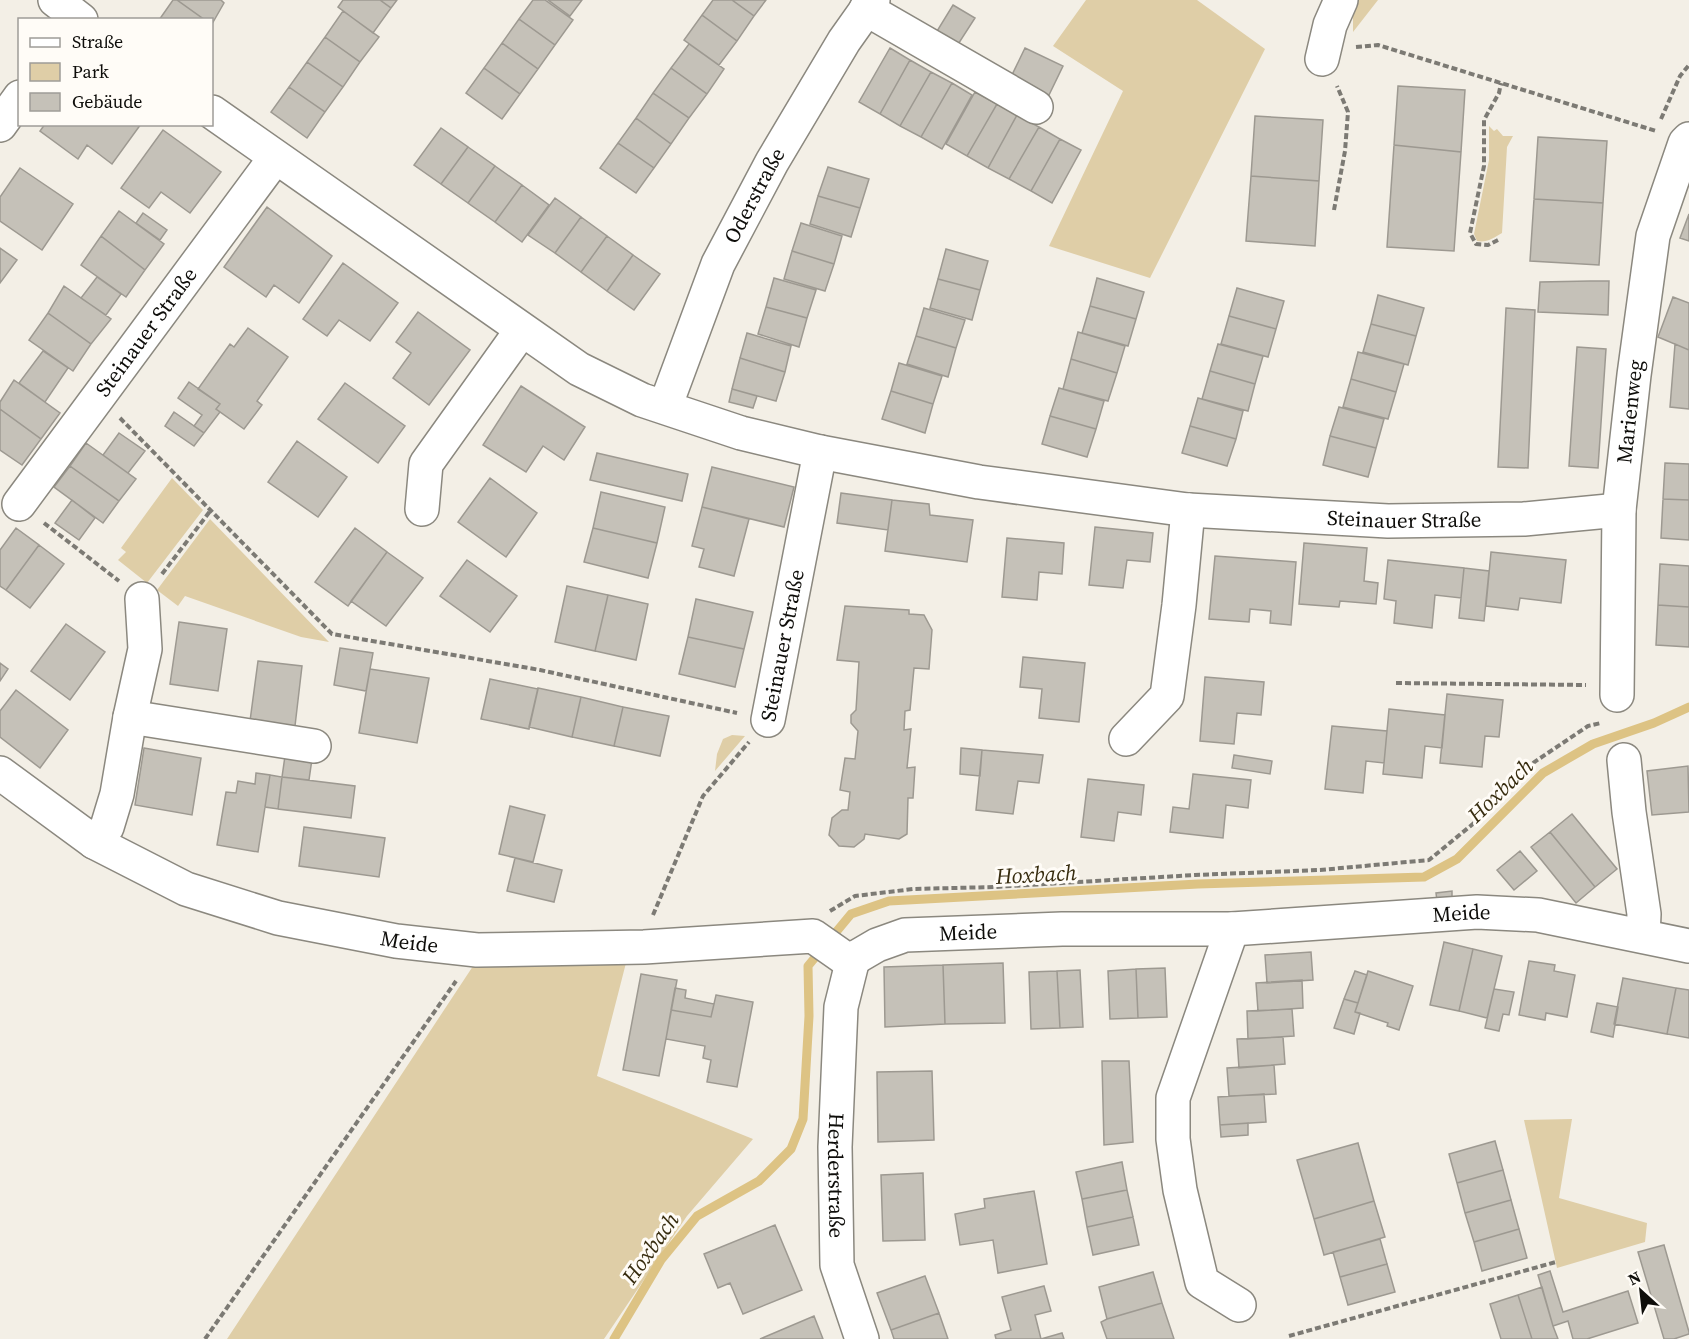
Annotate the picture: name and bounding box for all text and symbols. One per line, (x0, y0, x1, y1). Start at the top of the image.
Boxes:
legend (18, 18, 213, 126)
text: Straße (72, 29, 123, 54)
text: Park (72, 59, 109, 84)
text: Gebäude (72, 89, 143, 114)
street label: Oderstraße (717, 142, 791, 248)
street label: Steinauer Straße (88, 261, 203, 402)
street label: Marienweg (1609, 358, 1650, 465)
street label: Steinauer Straße (1326, 503, 1481, 535)
street label: Steinauer Straße (753, 567, 811, 724)
water label: Hoxbach (1460, 751, 1540, 830)
water label: Hoxbach (994, 857, 1077, 891)
street label: Meide (1431, 897, 1491, 929)
street label: Meide (939, 916, 998, 948)
street label: Meide (378, 923, 440, 960)
street label: Herderstraße (821, 1112, 852, 1238)
water label: Hoxbach (614, 1206, 686, 1291)
north arrow (1611, 1261, 1671, 1321)
text: N (1624, 1265, 1645, 1290)

